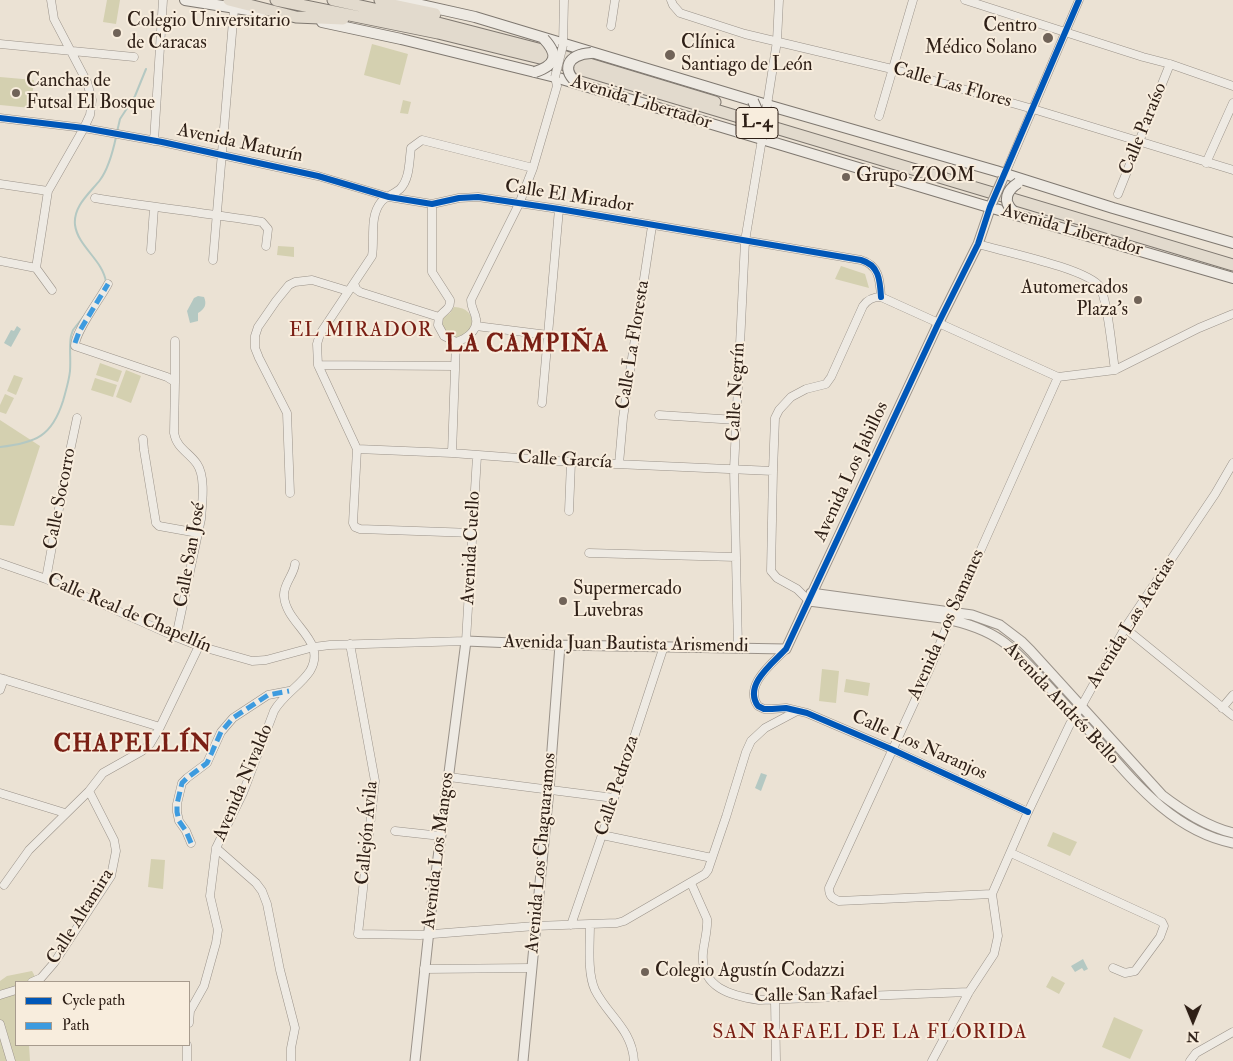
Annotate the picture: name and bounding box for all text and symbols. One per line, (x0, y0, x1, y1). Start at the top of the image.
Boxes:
place label: Colegio Universitario de Caracas (127, 11, 290, 55)
place label: Centro Médico Solano (925, 16, 1037, 60)
marker: Colegio Universitario de Caracas (111, 27, 123, 39)
marker: Centro Médico Solano (1041, 31, 1055, 45)
place label: Clínica Santiago de León (681, 33, 813, 77)
marker: Clínica Santiago de León (663, 48, 677, 62)
street label: Calle Las Flores (890, 58, 1014, 114)
place label: Canchas de Futsal El Bosque (26, 71, 155, 115)
street label: Avenida Libertador (568, 71, 714, 135)
street label: Calle Paraíso (1115, 80, 1173, 178)
marker: Canchas de Futsal El Bosque (10, 87, 22, 99)
road number: L-4 (736, 108, 778, 138)
street label: Avenida Maturín (175, 120, 305, 168)
place label: Grupo ZOOM (856, 166, 975, 188)
marker: Grupo ZOOM (840, 171, 852, 183)
street label: Calle El Mirador (503, 176, 635, 218)
street label: Avenida Libertador (999, 200, 1145, 262)
place label: Automercados Plaza's (1021, 278, 1128, 322)
street label: Calle La Floresta (613, 279, 655, 411)
marker: Automercados Plaza's (1132, 294, 1144, 306)
district label: EL MIRADOR (288, 320, 434, 344)
district label: LA CAMPIÑA (444, 332, 610, 360)
street label: Calle Negrín (723, 342, 751, 442)
street label: Avenida Los Jabillos (810, 398, 894, 546)
street label: Calle Socorro (40, 446, 82, 552)
street label: Calle García (517, 447, 613, 475)
street label: Avenida Cuello (458, 491, 486, 605)
street label: Calle San José (171, 501, 211, 609)
street label: Avenida Los Samanes (904, 546, 990, 704)
street label: Avenida Las Acacias (1083, 553, 1181, 693)
street label: Calle Real de Chapellín (43, 569, 215, 659)
place label: Supermercado Luvebras (573, 579, 682, 623)
marker: Supermercado Luvebras (557, 595, 569, 607)
street label: Avenida Juan Bautista Arismendi (503, 631, 749, 659)
street label: Avenida Andrés Bello (998, 638, 1124, 770)
street label: Calle Los Naranjos (848, 706, 990, 786)
street label: Avenida Nivaldo (209, 721, 279, 845)
district label: CHAPELLÍN (52, 732, 214, 760)
street label: Calle Pedroza (591, 733, 645, 839)
street label: Avenida Los Chaguaramos (522, 752, 562, 954)
street label: Avenida Los Mangos (418, 771, 460, 931)
street label: Callejón Ávila (352, 780, 384, 886)
street label: Calle Altamira (43, 865, 119, 969)
place label: Colegio Agustín Codazzi (655, 961, 845, 983)
marker: Colegio Agustín Codazzi (639, 966, 651, 978)
legend (15, 981, 190, 1046)
street label: Calle San Rafael (754, 984, 878, 1008)
text: Cycle path (62, 991, 125, 1010)
north arrow (1168, 996, 1218, 1046)
text: Path (62, 1016, 89, 1035)
district label: SAN RAFAEL DE LA FLORIDA (709, 1022, 1031, 1046)
text: N (1187, 1028, 1199, 1045)

